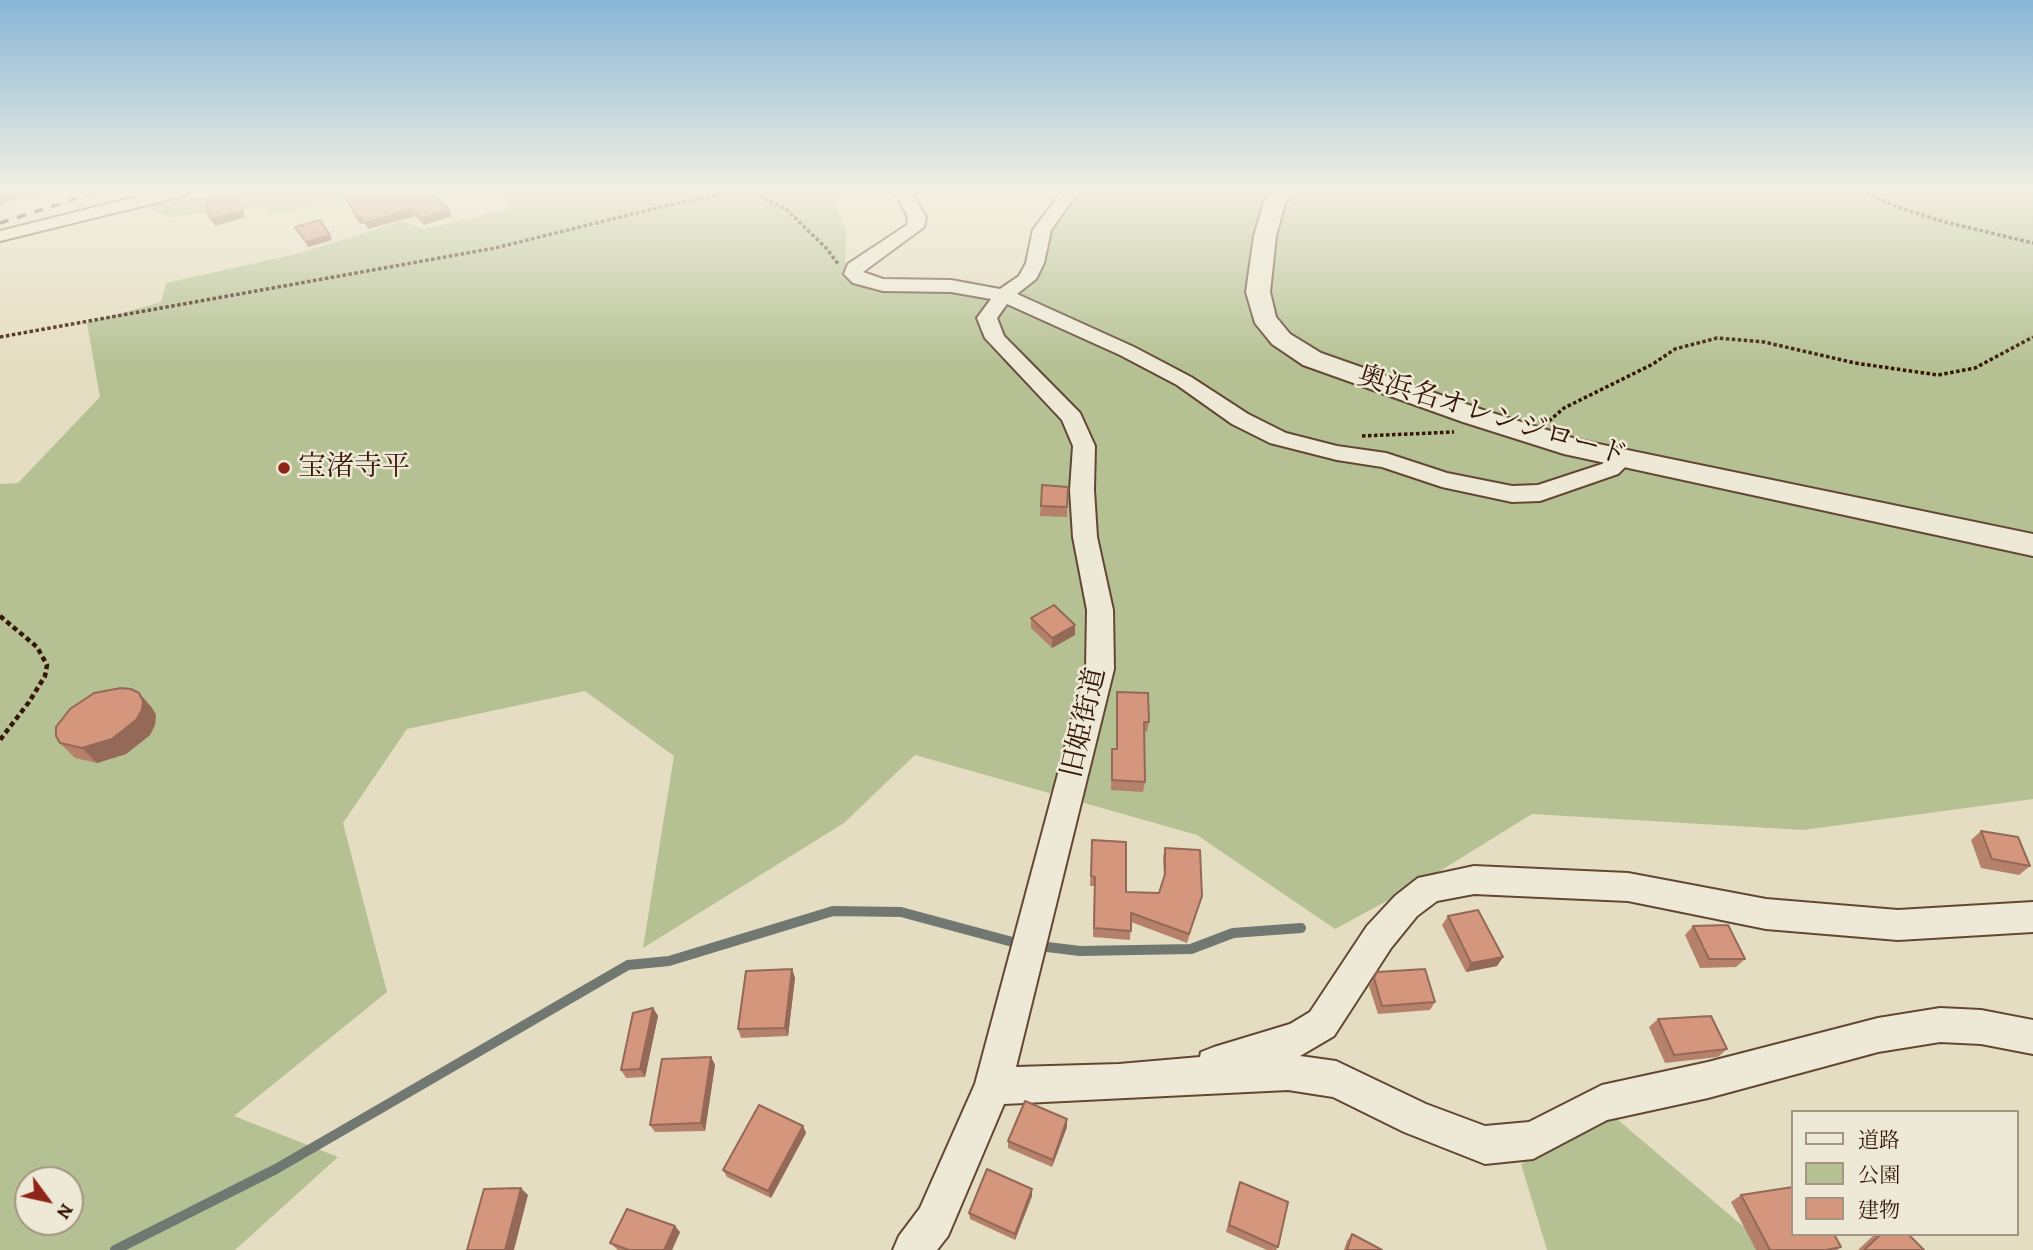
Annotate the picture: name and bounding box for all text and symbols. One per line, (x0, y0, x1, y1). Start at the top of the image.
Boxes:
street label: 奥浜名オレンジロード (1353, 360, 1631, 474)
place label: 宝渚寺平 (298, 451, 410, 485)
marker: 宝渚寺平 (276, 460, 292, 476)
street label: 旧姫街道 (1056, 665, 1114, 781)
legend (1792, 1110, 2019, 1236)
text: 道路 (1858, 1126, 1900, 1154)
text: 公園 (1858, 1161, 1900, 1189)
north arrow (14, 1166, 84, 1236)
text: 建物 (1858, 1196, 1900, 1224)
text: N (50, 1198, 80, 1224)

